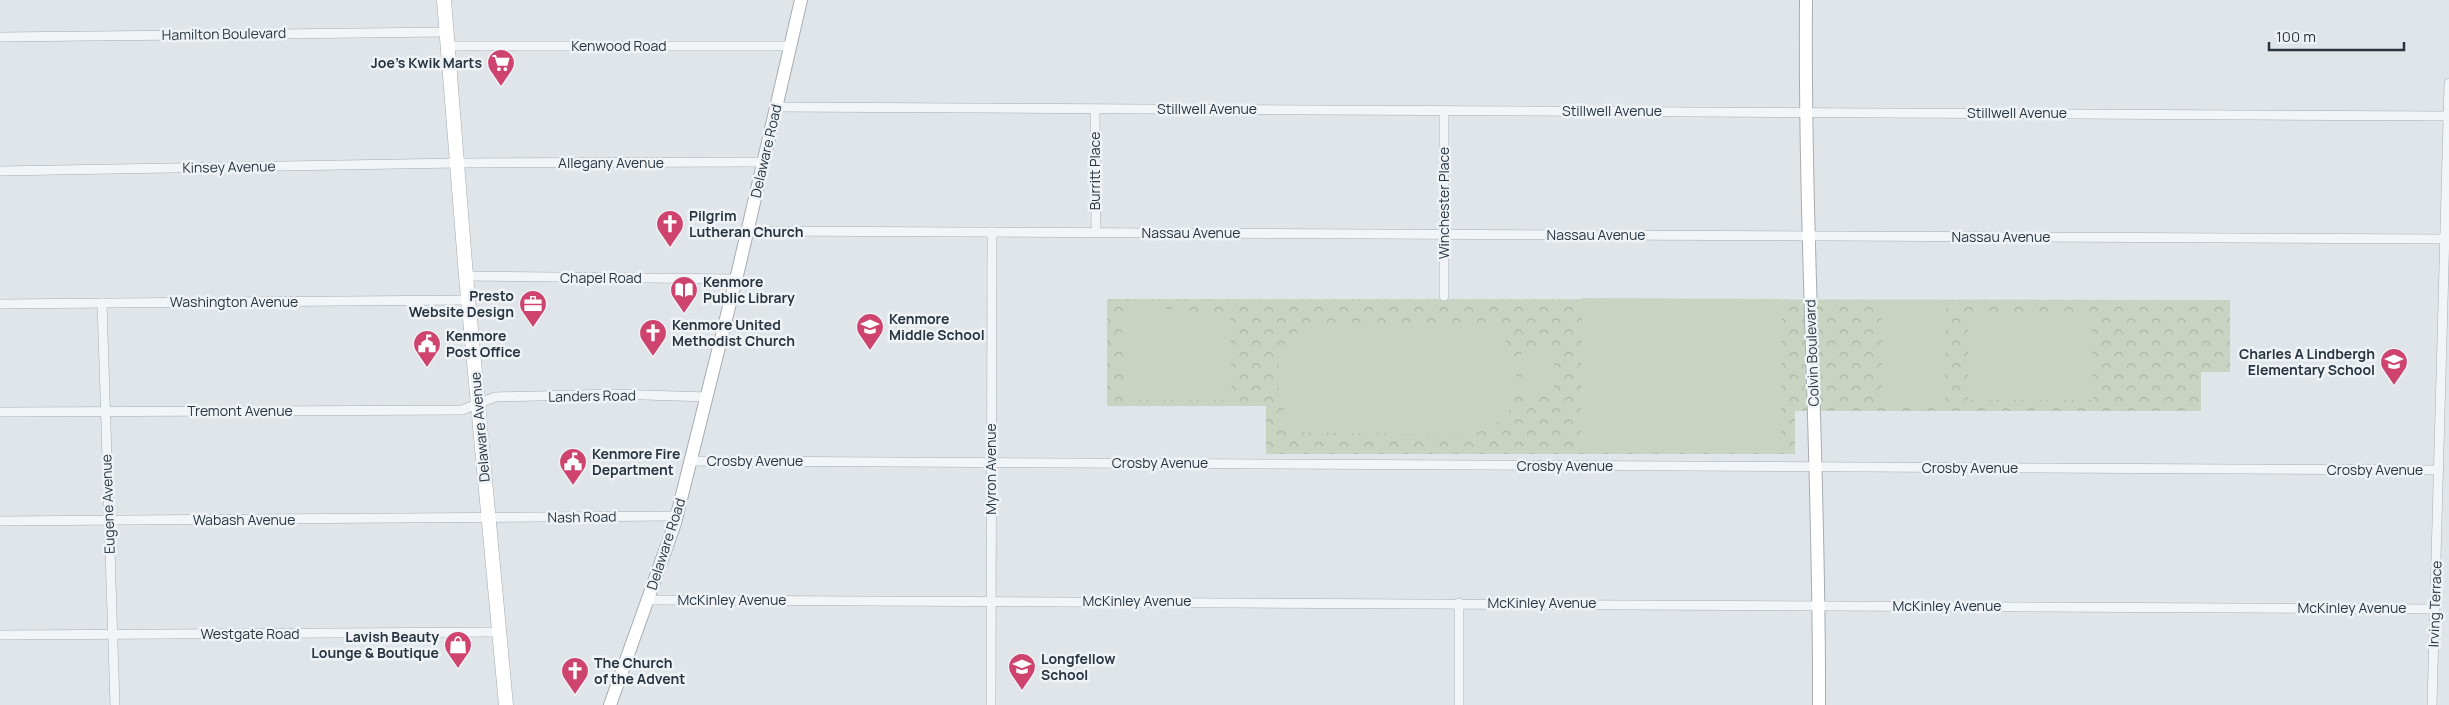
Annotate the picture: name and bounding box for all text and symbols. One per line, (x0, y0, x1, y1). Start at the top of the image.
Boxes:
scale bar (2269, 20, 2404, 52)
street label: Hamilton Boulevard (162, 23, 286, 44)
text: 100 m (2276, 26, 2316, 47)
street label: Kenwood Road (571, 36, 667, 55)
supermarket icon: Joe's Kwik Marts (486, 48, 516, 87)
place label: Joe's Kwik Marts (371, 53, 482, 72)
street label: Stillwell Avenue (1157, 99, 1257, 118)
street label: Stillwell Avenue (1562, 101, 1662, 120)
street label: Delaware Road (746, 102, 786, 200)
street label: Stillwell Avenue (1967, 103, 2067, 122)
street label: Burritt Place (1085, 132, 1104, 210)
street label: Winchester Place (1434, 147, 1453, 259)
street label: Allegany Avenue (558, 153, 664, 172)
street label: Kinsey Avenue (182, 156, 276, 177)
place label: Pilgrim Lutheran Church (689, 206, 804, 241)
church icon: Pilgrim Lutheran Church (655, 209, 685, 248)
street label: Nassau Avenue (1142, 223, 1240, 242)
street label: Nassau Avenue (1547, 225, 1645, 244)
street label: Nassau Avenue (1952, 227, 2050, 246)
street label: Chapel Road (560, 268, 642, 287)
place label: Kenmore Public Library (703, 272, 795, 307)
library icon: Kenmore Public Library (669, 275, 699, 314)
place label: Presto Website Design (409, 286, 514, 321)
office icon: Presto Website Design (518, 289, 548, 328)
street label: Washington Avenue (170, 292, 298, 311)
street label: Colvin Boulevard (1800, 299, 1823, 407)
place label: Kenmore Middle School (889, 309, 985, 344)
school or university icon: Kenmore Middle School (855, 312, 885, 351)
place label: Kenmore United Methodist Church (672, 315, 795, 350)
church icon: Kenmore United Methodist Church (638, 318, 668, 357)
place label: Kenmore Post Office (446, 326, 521, 361)
public building icon: Kenmore Post Office (412, 329, 442, 368)
place label: Charles A Lindbergh Elementary School (2239, 344, 2375, 379)
school or university icon: Charles A Lindbergh Elementary School (2379, 347, 2409, 386)
street label: Delaware Avenue (465, 371, 494, 483)
street label: Landers Road (548, 385, 636, 406)
street label: Tremont Avenue (187, 401, 293, 420)
street label: Myron Avenue (981, 423, 1000, 515)
place label: Kenmore Fire Department (592, 444, 680, 479)
public building icon: Kenmore Fire Department (558, 447, 588, 486)
street label: Crosby Avenue (707, 451, 803, 470)
street label: Crosby Avenue (1112, 453, 1208, 472)
street label: Eugene Avenue (96, 454, 119, 554)
street label: Crosby Avenue (1517, 456, 1613, 475)
street label: Crosby Avenue (1922, 458, 2018, 477)
street label: Crosby Avenue (2327, 460, 2423, 479)
street label: Delaware Road (642, 495, 689, 592)
street label: Nash Road (547, 506, 617, 527)
street label: Wabash Avenue (193, 510, 295, 529)
street label: Irving Terrace (2423, 560, 2446, 648)
street label: McKinley Avenue (678, 590, 786, 609)
street label: McKinley Avenue (1083, 591, 1191, 610)
street label: McKinley Avenue (1488, 593, 1596, 612)
street label: McKinley Avenue (1893, 596, 2001, 615)
street label: McKinley Avenue (2298, 598, 2406, 617)
street label: Westgate Road (201, 624, 299, 643)
place label: Lavish Beauty Lounge & Boutique (311, 627, 439, 662)
shop icon: Lavish Beauty Lounge & Boutique (443, 630, 473, 669)
place label: Longfellow School (1041, 649, 1115, 684)
school or university icon: Longfellow School (1007, 652, 1037, 691)
place label: The Church of the Advent (594, 653, 685, 688)
church icon: The Church of the Advent (560, 656, 590, 695)

